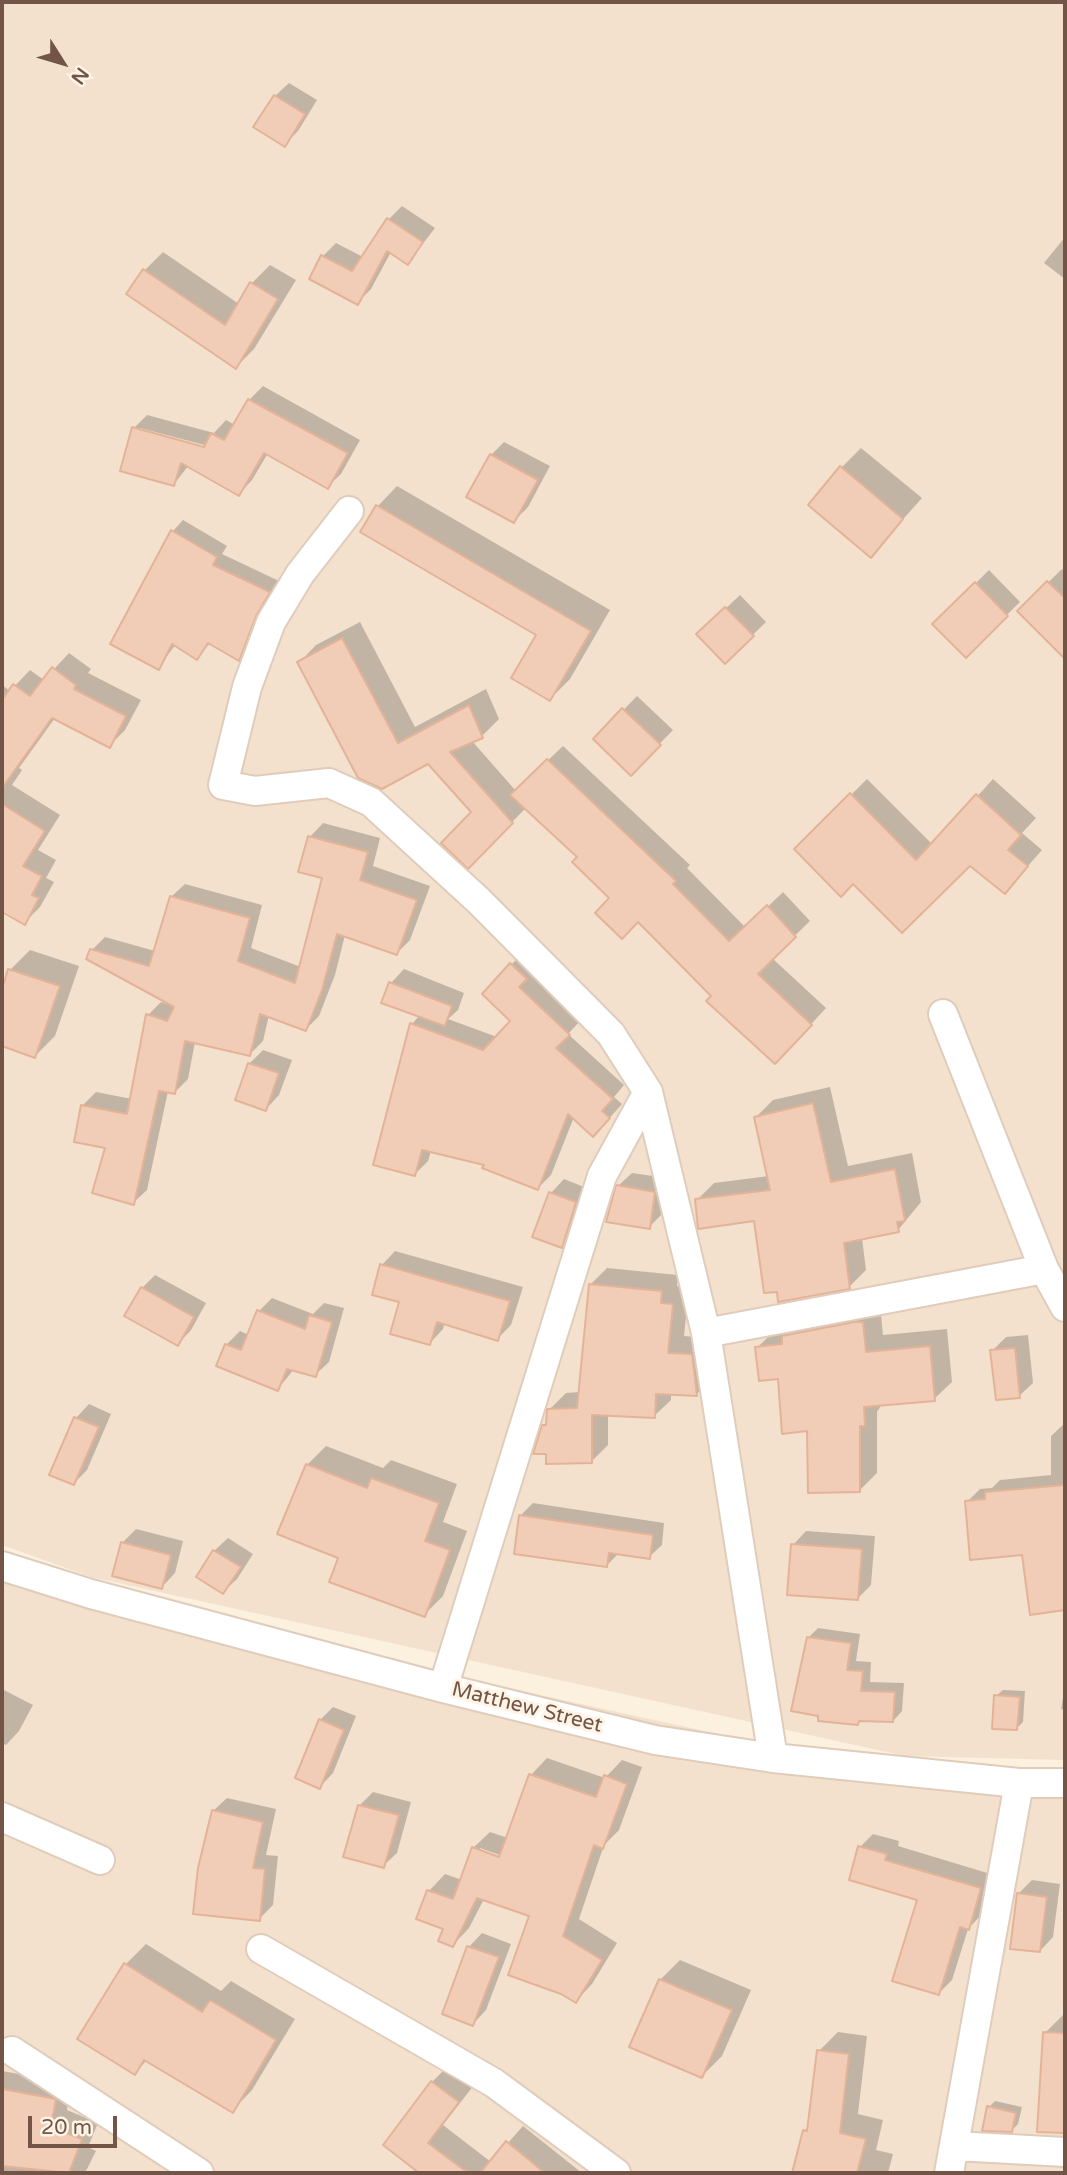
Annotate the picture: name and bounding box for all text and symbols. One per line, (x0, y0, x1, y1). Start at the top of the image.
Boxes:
north arrow (28, 28, 98, 98)
text: N (66, 63, 93, 88)
street label: Matthew Street (449, 1677, 605, 1739)
scale bar (32, 2102, 121, 2146)
text: 20 m (41, 2115, 92, 2140)

